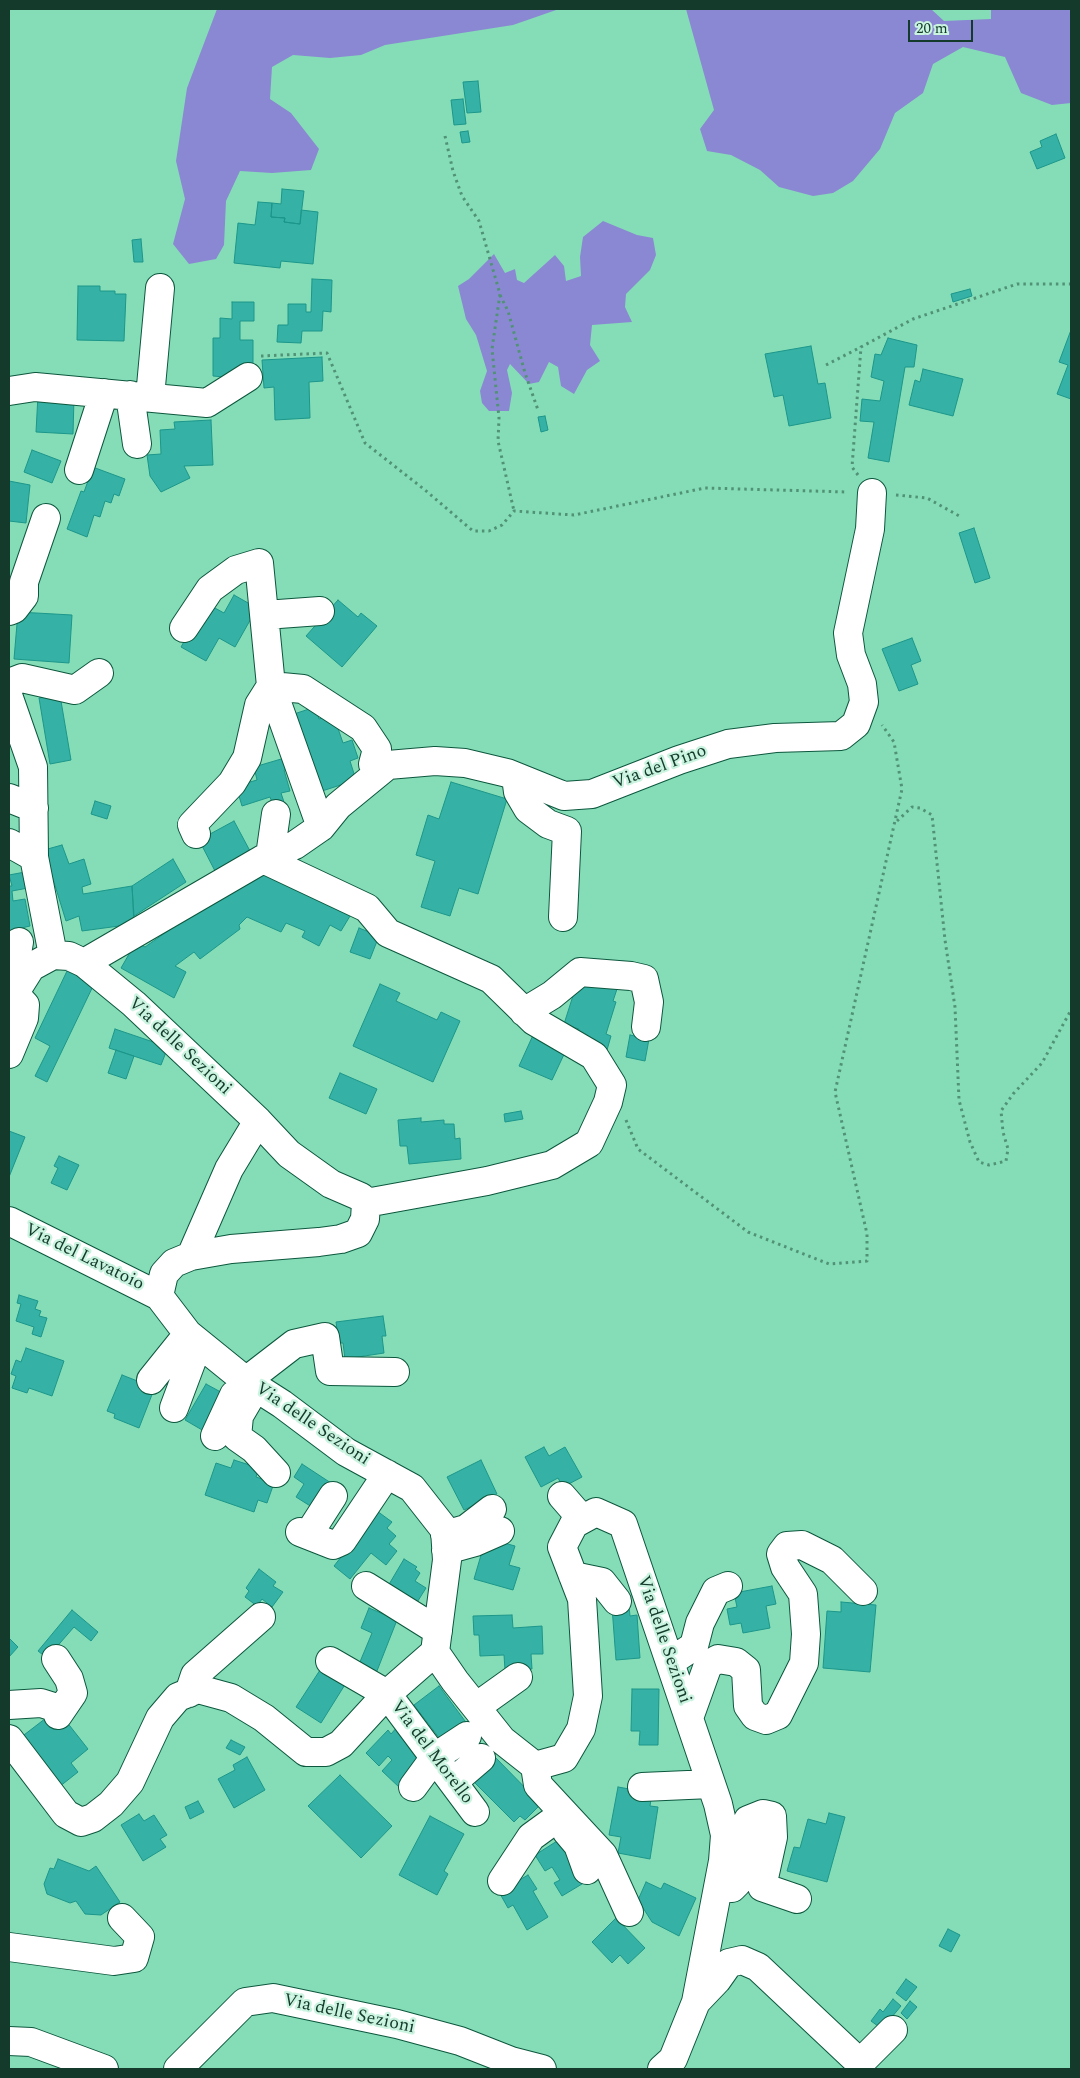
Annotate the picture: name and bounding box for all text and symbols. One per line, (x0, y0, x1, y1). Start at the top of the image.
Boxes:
scale bar (910, 10, 975, 42)
text: 20 m (916, 17, 948, 40)
street label: Via del Pino (610, 741, 710, 795)
street label: Via delle Sezioni (123, 994, 235, 1100)
street label: Via del Lavatoio (21, 1220, 147, 1296)
street label: Via delle Sezioni (251, 1379, 373, 1471)
street label: Via delle Sezioni (631, 1573, 695, 1707)
street label: Via del Morello (385, 1697, 477, 1809)
street label: Via delle Sezioni (281, 1991, 417, 2039)

